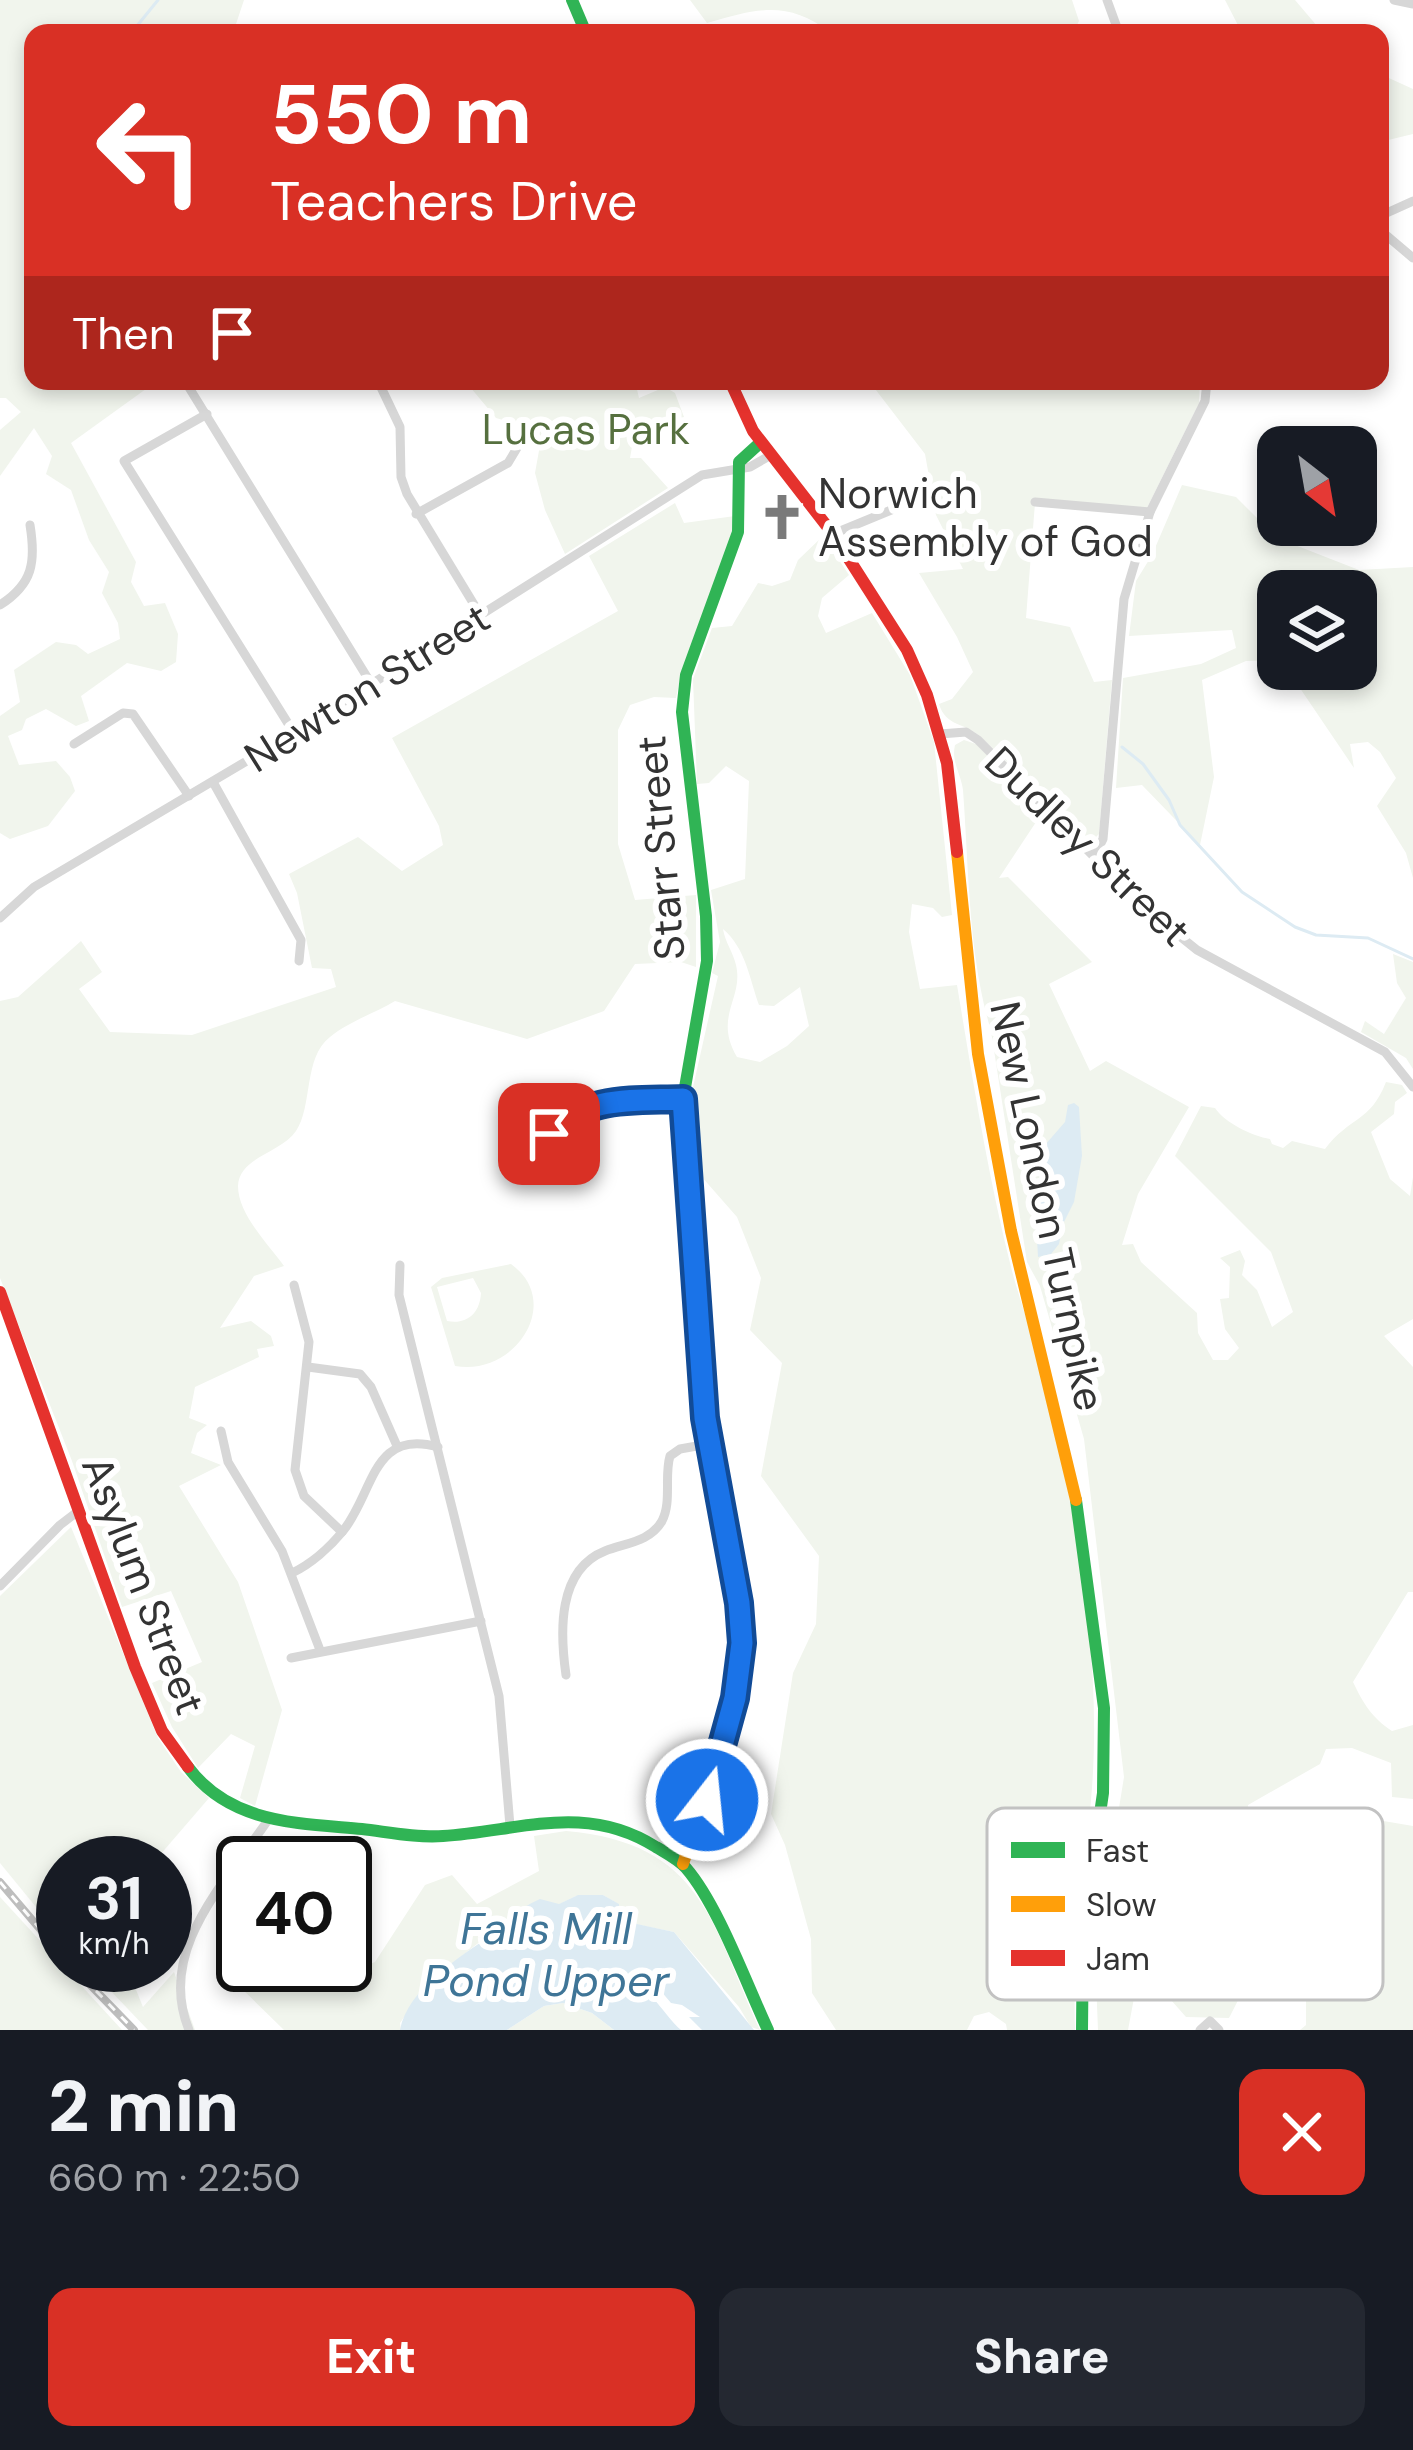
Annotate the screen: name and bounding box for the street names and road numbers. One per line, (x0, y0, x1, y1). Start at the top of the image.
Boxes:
street label: Newton Street (234, 590, 500, 785)
street label: Starr Street (623, 734, 698, 962)
street label: Dudley Street (973, 734, 1202, 958)
street label: New London Turnpike (977, 996, 1118, 1416)
street label: Asylum Street (69, 1448, 218, 1722)

